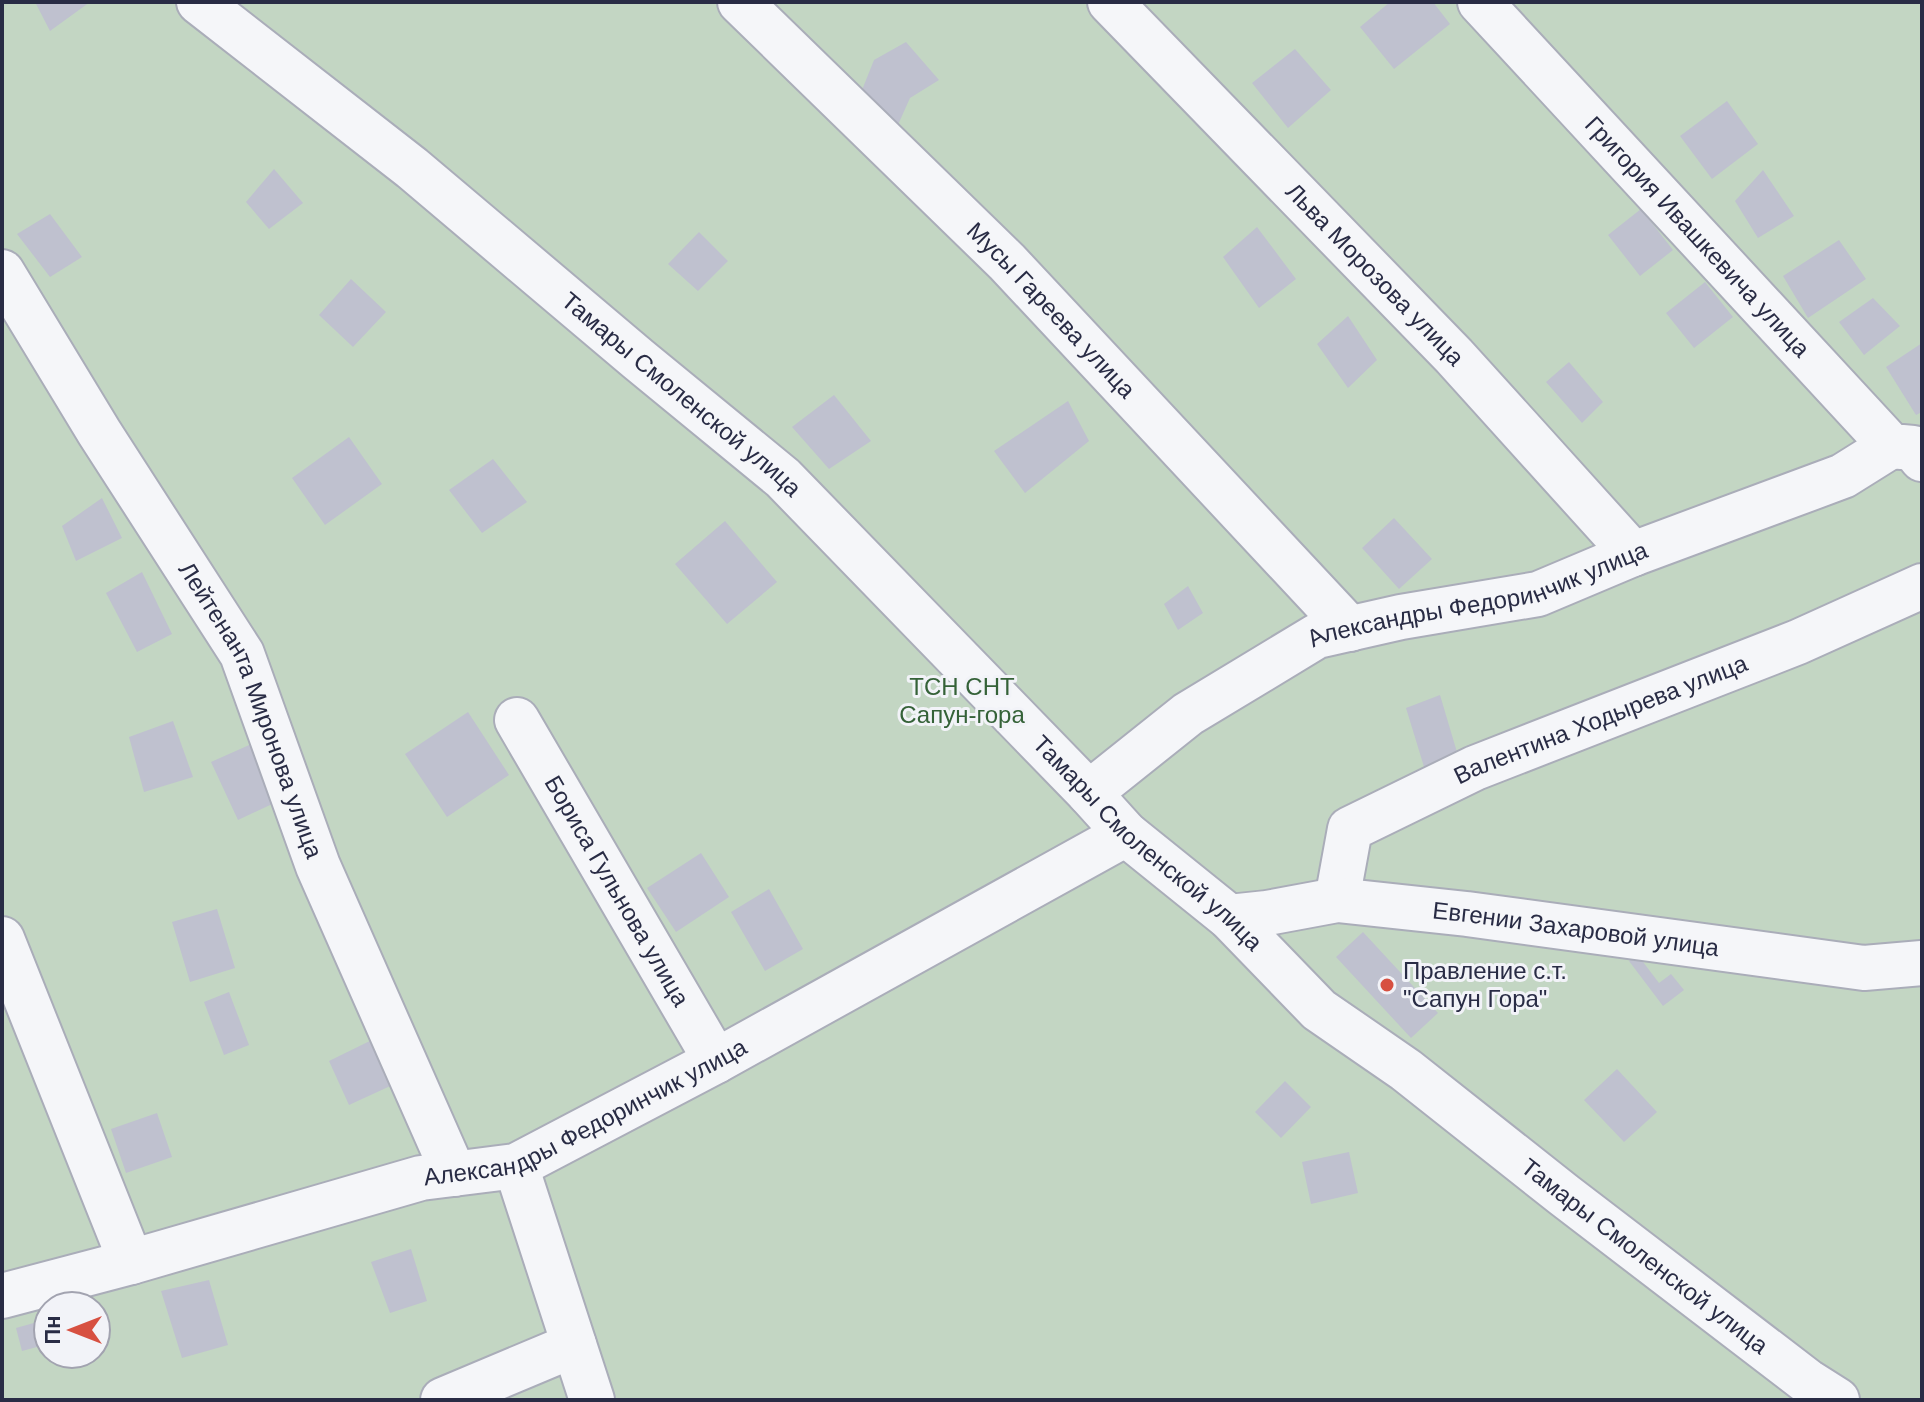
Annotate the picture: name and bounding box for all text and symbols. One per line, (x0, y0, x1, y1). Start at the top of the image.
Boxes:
street label: Григория Ивашкевича улица (1580, 111, 1816, 363)
street label: Льва Морозова улица (1281, 177, 1470, 371)
street label: Мусы Гареева улица (962, 217, 1141, 404)
street label: Тамары Смоленской улица (556, 286, 808, 502)
street label: Александры Федоринчик улица (1302, 536, 1652, 652)
street label: Лейтенанта Миронова улица (173, 557, 328, 862)
street label: Валентина Ходырева улица (1449, 649, 1752, 789)
park label: ТСН СНТ Сапун-гора (899, 673, 1025, 728)
street label: Тамары Смоленской улица (1028, 730, 1268, 956)
street label: Бориса Гульнова улица (539, 771, 695, 1011)
street label: Евгении Захаровой улица (1431, 896, 1721, 961)
place label: Правление с.т. "Сапун Гора" (1403, 957, 1567, 1012)
marker: Правление с.т. "Сапун Гора" (1378, 976, 1396, 994)
street label: Александры Федоринчик улица (422, 1033, 752, 1191)
street label: Тамары Смоленской улица (1516, 1153, 1774, 1360)
north arrow (32, 1290, 112, 1370)
text: Пн (40, 1315, 65, 1345)

